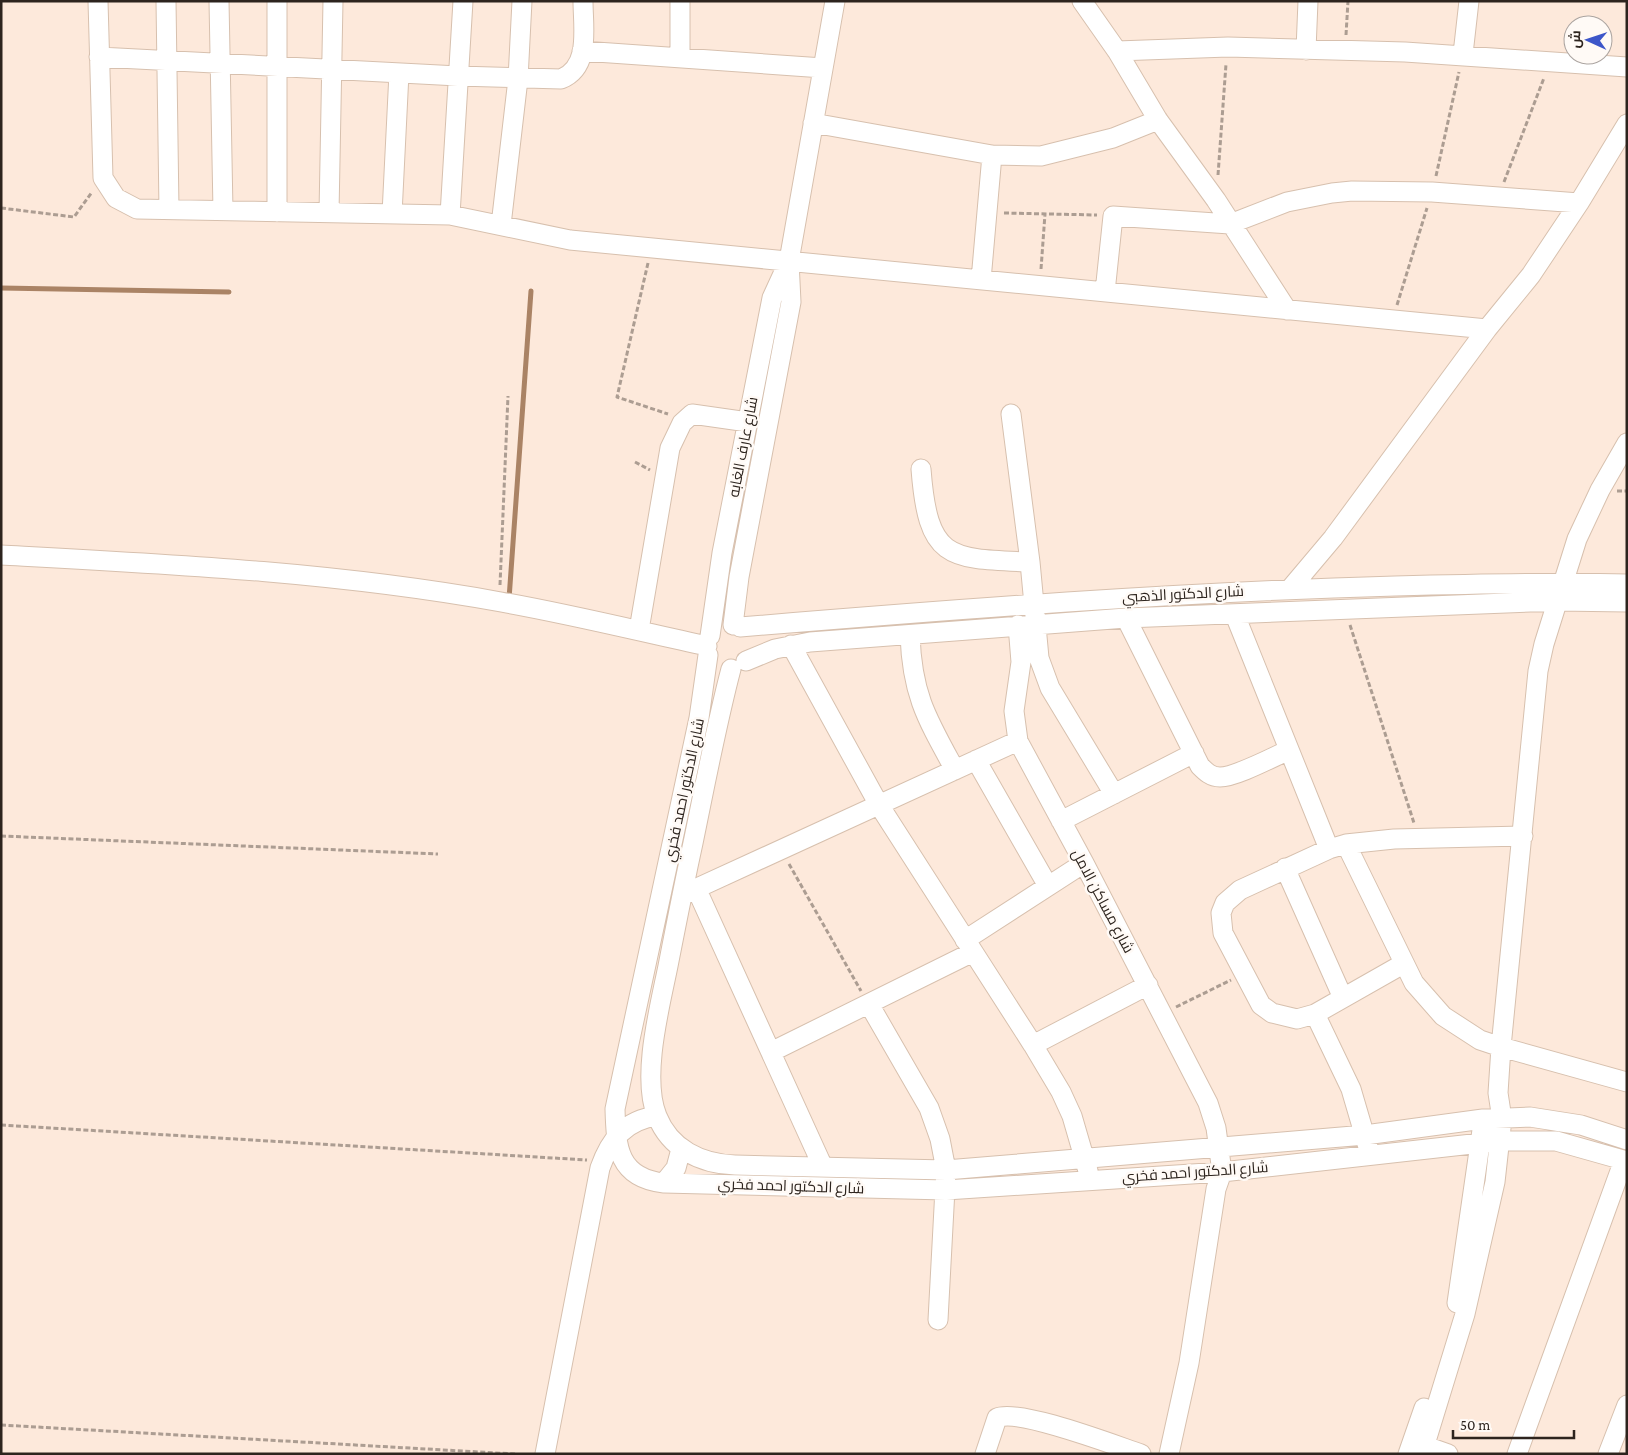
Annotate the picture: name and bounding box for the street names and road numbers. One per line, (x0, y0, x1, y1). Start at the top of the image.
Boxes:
street label: شارع عارف الغابه (725, 395, 764, 499)
street label: شارع الدكتور الذهبي (1122, 583, 1245, 609)
street label: شارع الدكتور احمد فخري (661, 717, 711, 864)
street label: شارع مساكن الامل (1066, 846, 1137, 957)
street label: شارع الدكتور احمد فخري (1121, 1159, 1269, 1189)
street label: شارع الدكتور احمد فخري (717, 1175, 865, 1201)

